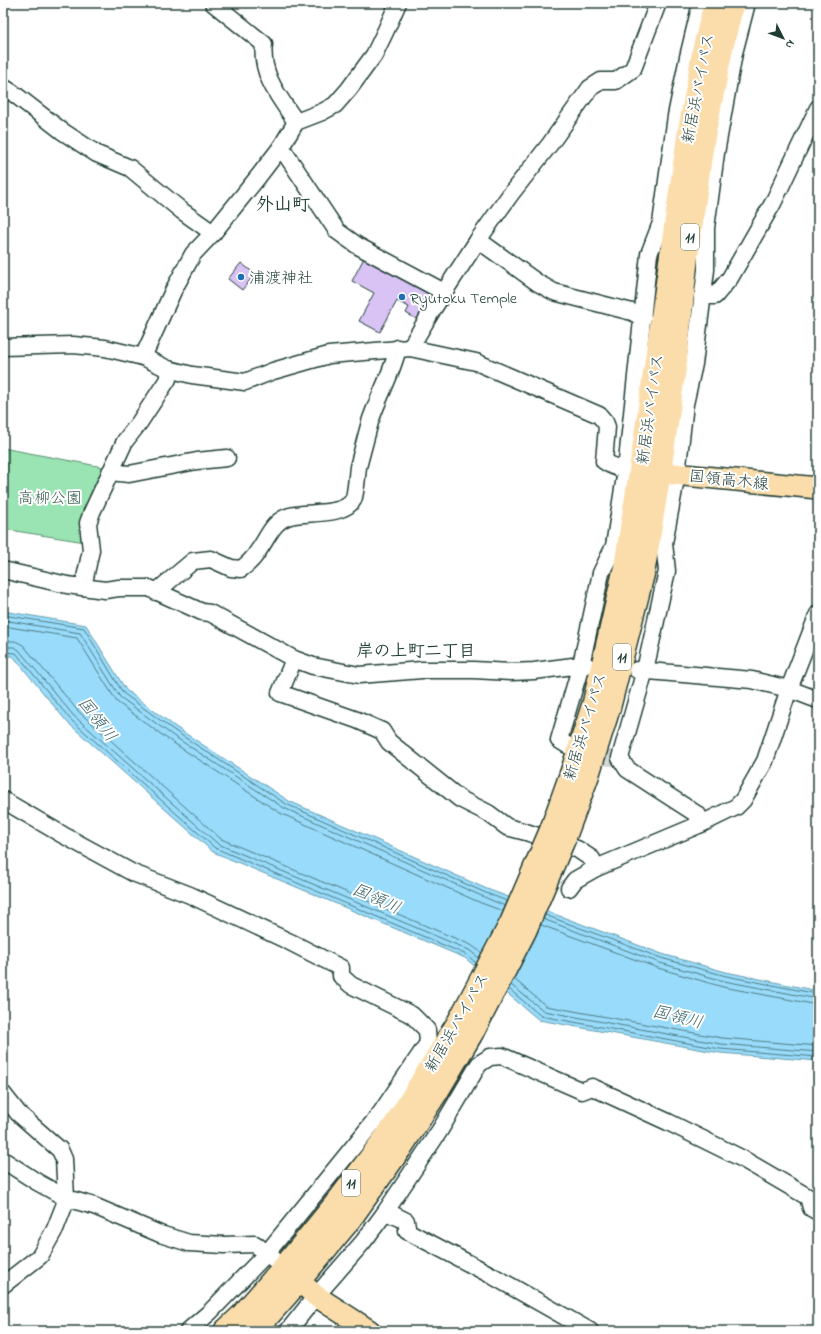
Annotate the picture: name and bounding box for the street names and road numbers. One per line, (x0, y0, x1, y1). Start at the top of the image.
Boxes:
street label: 新居浜バイパス (677, 31, 721, 145)
road number: 11 (681, 224, 699, 250)
street label: 新居浜バイパス (631, 352, 671, 466)
street label: 国領高木線 (688, 465, 770, 497)
road number: 11 (613, 644, 631, 670)
street label: 新居浜バイパス (558, 670, 614, 783)
street label: 新居浜バイパス (419, 969, 496, 1077)
road number: 11 (342, 1170, 360, 1196)

